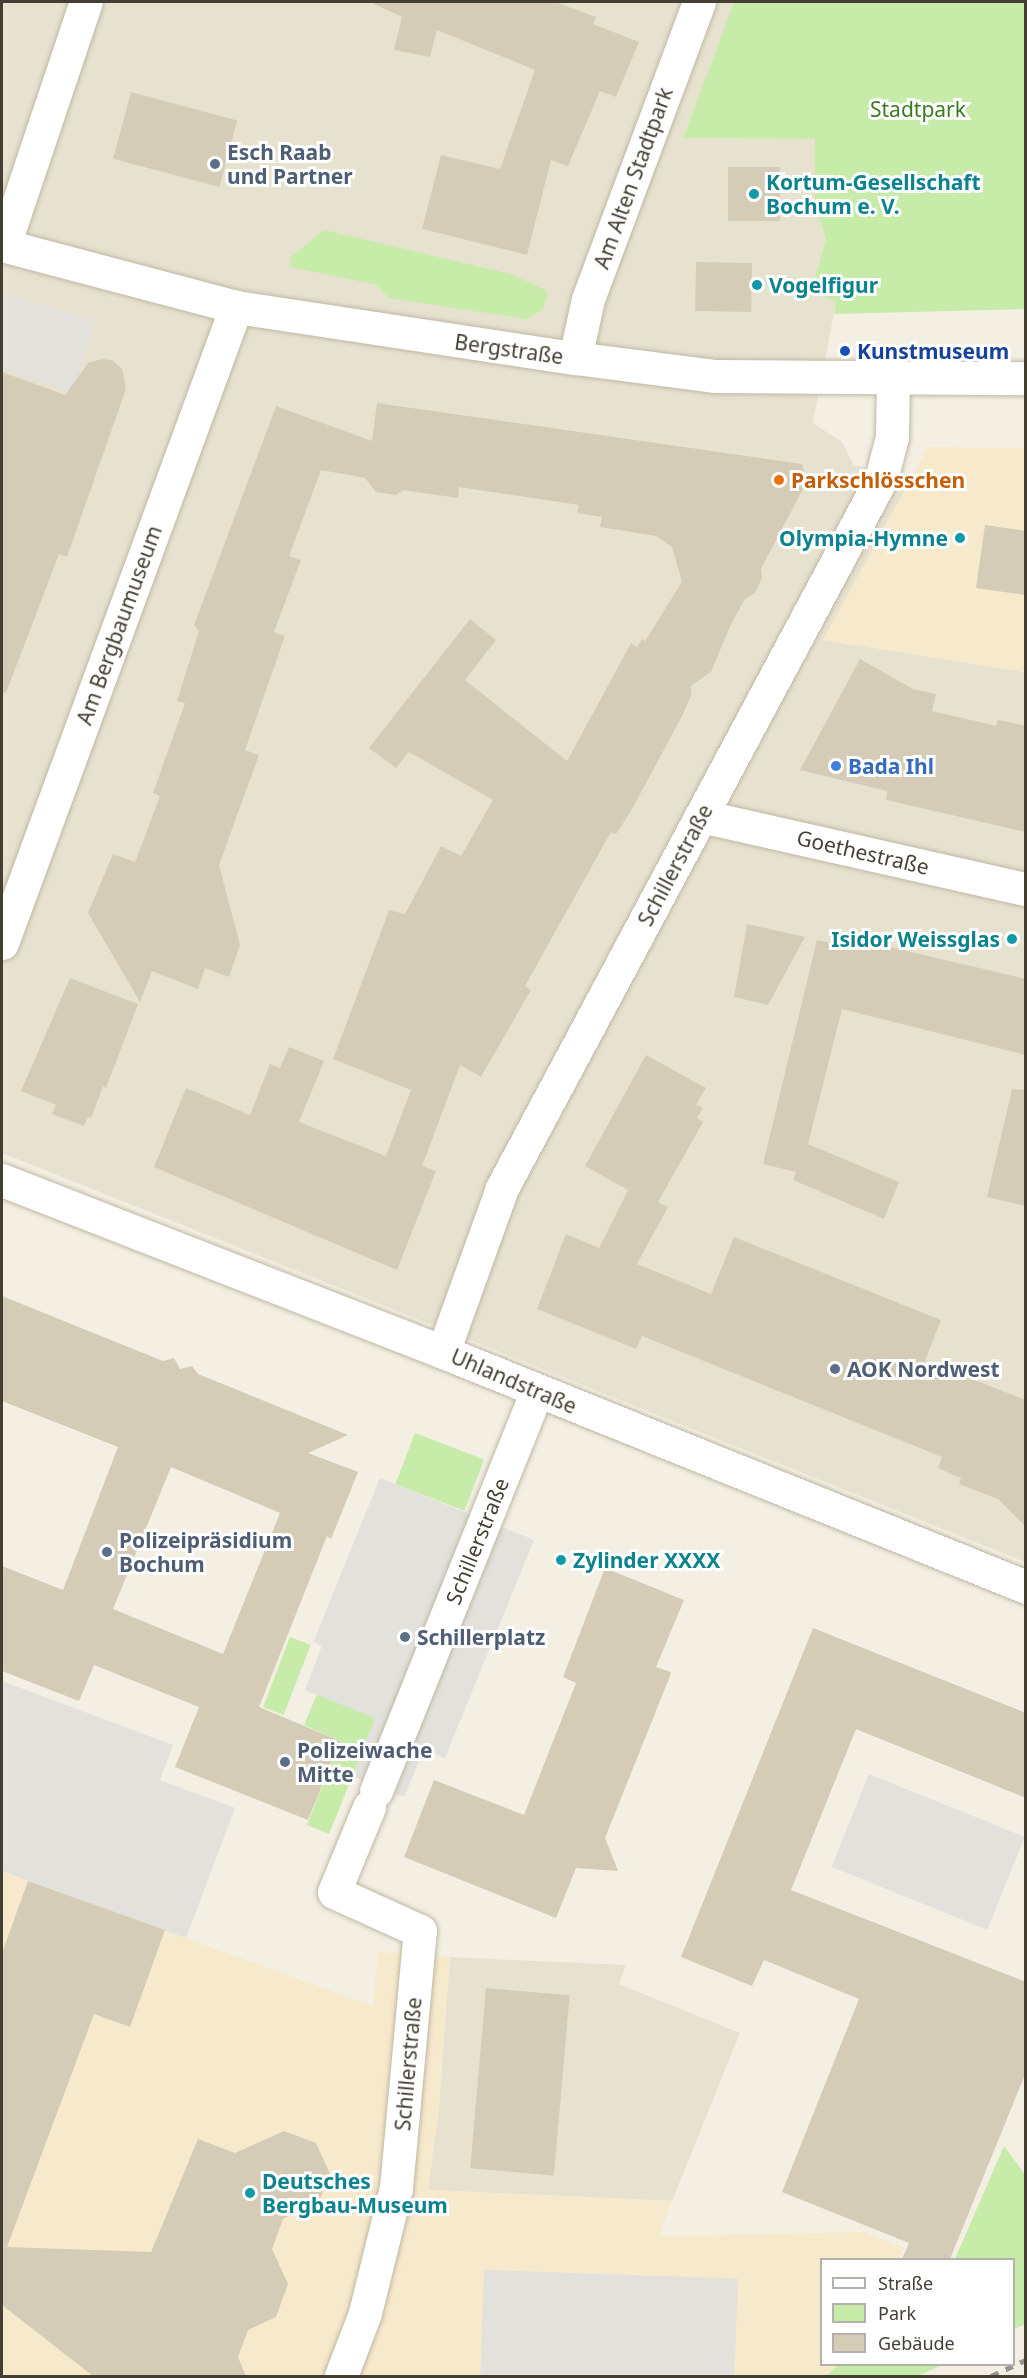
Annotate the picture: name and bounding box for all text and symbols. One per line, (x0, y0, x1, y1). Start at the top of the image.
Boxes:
street label: Am Alten Stadtpark (588, 84, 678, 272)
park label: Stadtpark (870, 96, 966, 122)
place label: Esch Raab und Partner (227, 139, 353, 189)
marker: Esch Raab und Partner (208, 157, 222, 171)
place label: Kortum-Gesellschaft Bochum e. V. (766, 169, 981, 219)
marker: Kortum-Gesellschaft Bochum e. V. (747, 187, 761, 201)
place label: Vogelfigur (769, 272, 878, 298)
marker: Vogelfigur (750, 278, 764, 292)
street label: Bergstraße (453, 329, 565, 369)
place label: Kunstmuseum (857, 338, 1009, 364)
marker: Kunstmuseum (838, 344, 852, 358)
place label: Parkschlösschen (791, 467, 965, 493)
marker: Parkschlösschen (772, 473, 786, 487)
street label: Am Bergbaumuseum (71, 522, 167, 728)
place label: Olympia-Hymne (779, 525, 948, 551)
marker: Olympia-Hymne (953, 531, 967, 545)
place label: Bada Ihl (848, 753, 934, 779)
marker: Bada Ihl (829, 759, 843, 773)
street label: Schillerstraße (632, 800, 718, 930)
street label: Goethestraße (794, 825, 932, 879)
place label: Isidor Weissglas (831, 926, 1000, 952)
marker: Isidor Weissglas (1005, 932, 1019, 946)
street label: Uhlandstraße (447, 1343, 581, 1419)
place label: AOK Nordwest (847, 1356, 1000, 1382)
marker: AOK Nordwest (828, 1362, 842, 1376)
street label: Schillerstraße (440, 1474, 514, 1608)
place label: Polizeipräsidium Bochum (119, 1527, 292, 1577)
marker: Polizeipräsidium Bochum (100, 1545, 114, 1559)
place label: Zylinder XXXX (573, 1547, 720, 1573)
marker: Zylinder XXXX (554, 1553, 568, 1567)
place label: Schillerplatz (417, 1624, 545, 1650)
marker: Schillerplatz (398, 1630, 412, 1644)
place label: Polizeiwache Mitte (297, 1737, 432, 1787)
marker: Polizeiwache Mitte (278, 1755, 292, 1769)
street label: Schillerstraße (390, 1996, 426, 2132)
place label: Deutsches Bergbau-Museum (262, 2168, 448, 2218)
marker: Deutsches Bergbau-Museum (243, 2186, 257, 2200)
legend (820, 2258, 1015, 2366)
text: Straße (878, 2271, 933, 2295)
text: Park (878, 2301, 916, 2325)
text: Gebäude (878, 2331, 955, 2355)

